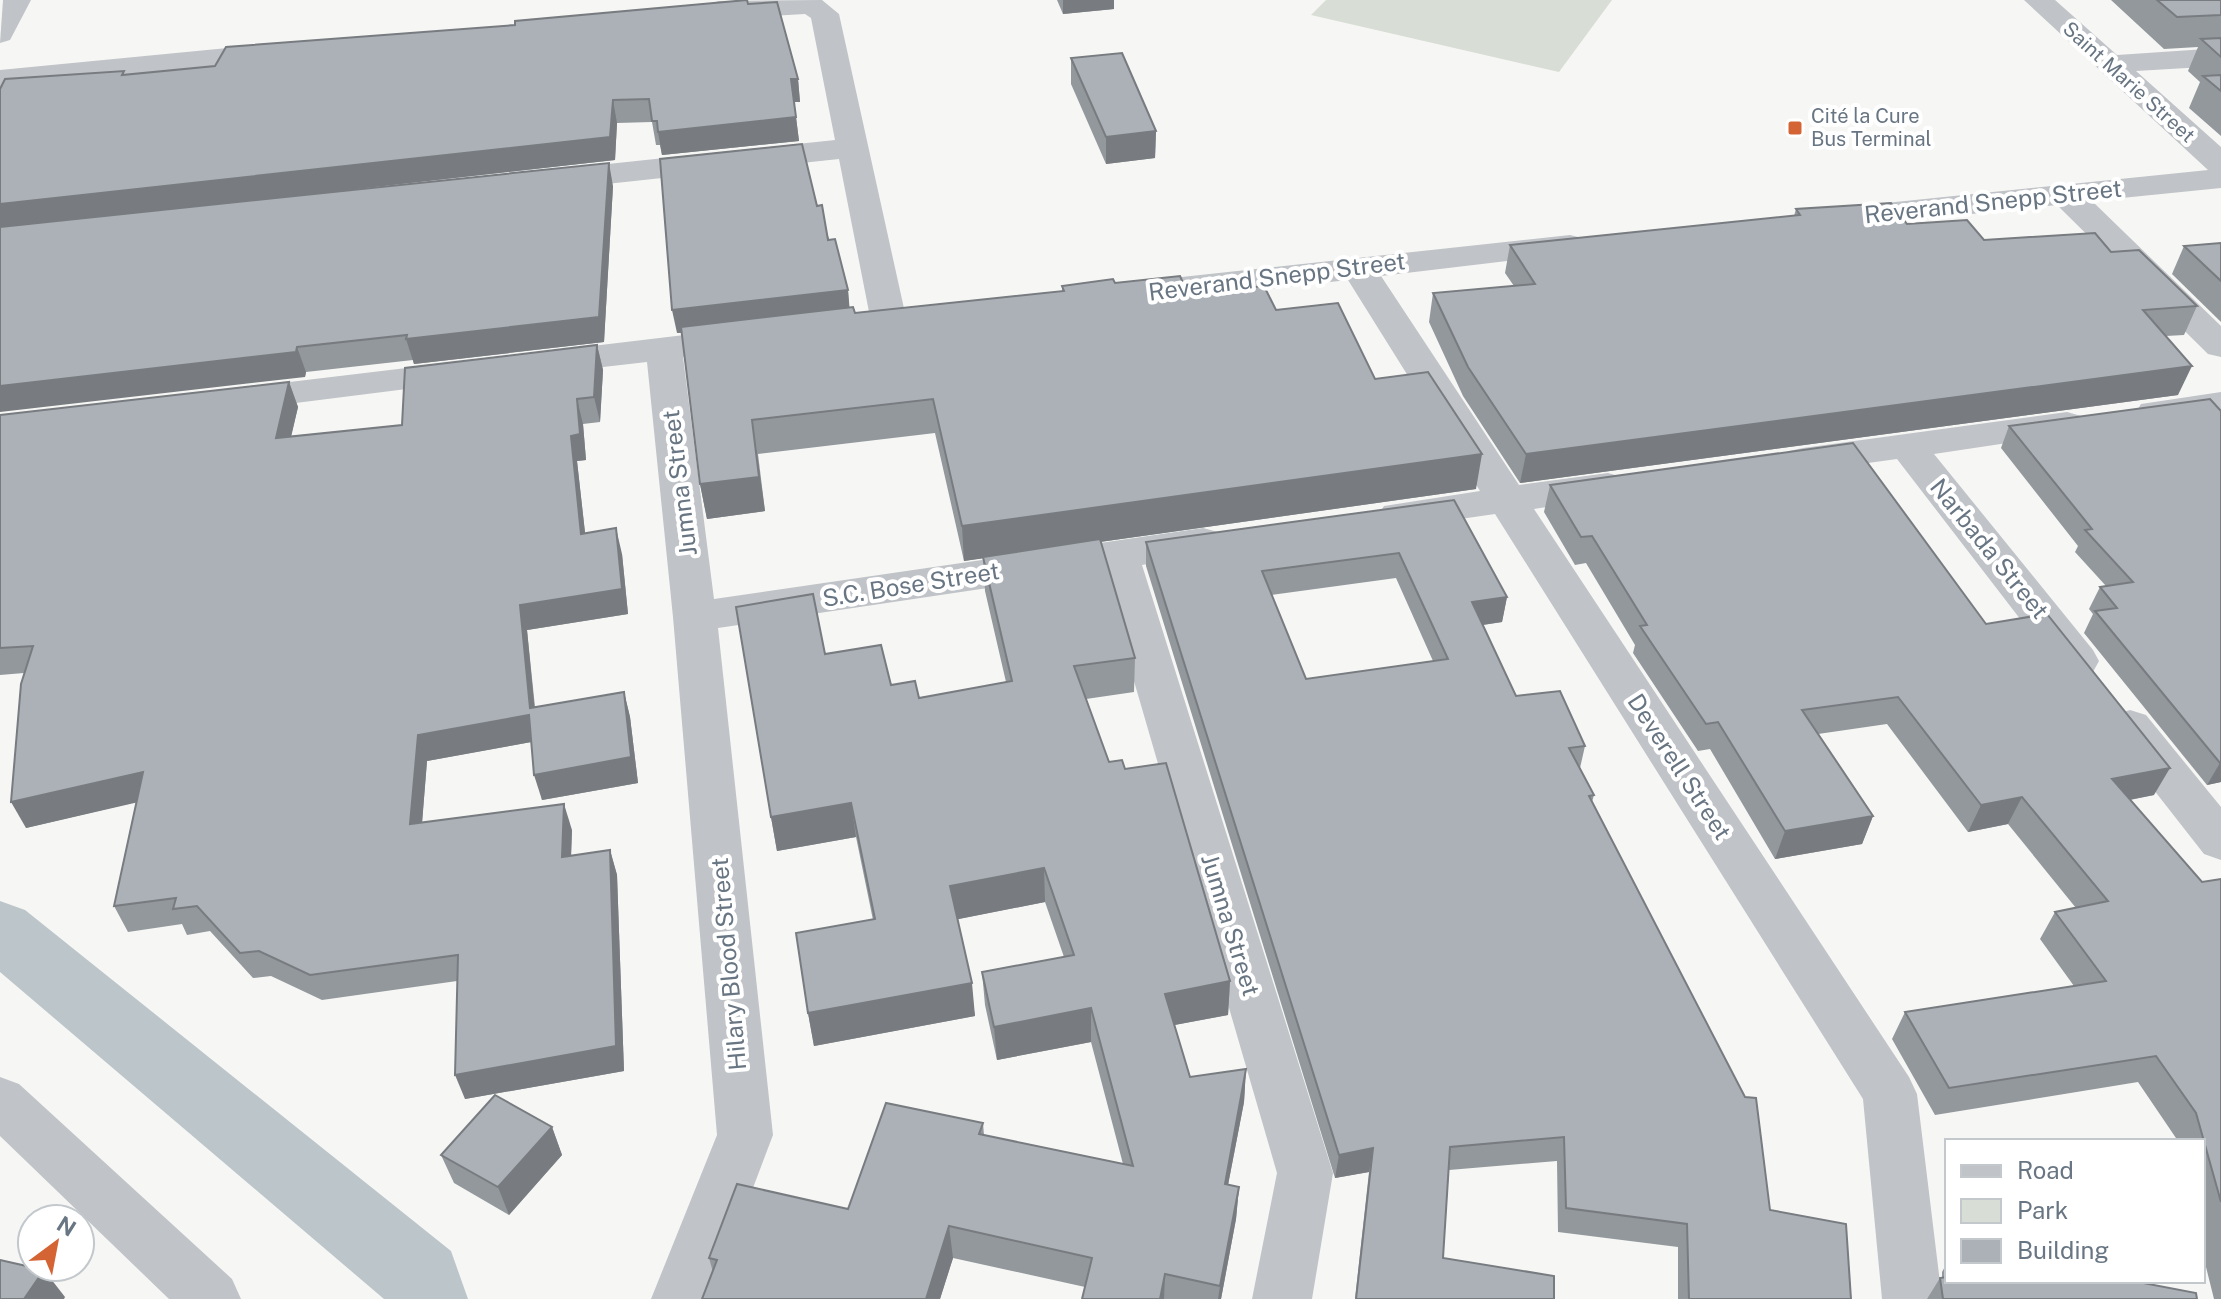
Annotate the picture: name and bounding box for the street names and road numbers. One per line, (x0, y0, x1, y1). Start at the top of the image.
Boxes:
street label: Saint Marie Street (2058, 16, 2200, 148)
street label: Reverand Snepp Street (1863, 174, 2123, 228)
street label: Reverand Snepp Street (1147, 246, 1407, 306)
street label: Jumna Street (656, 408, 702, 558)
street label: Narbada Street (1925, 473, 2055, 624)
street label: S.C. Bose Street (820, 556, 1001, 612)
street label: Deverell Street (1622, 688, 1737, 845)
street label: Jumna Street (1196, 850, 1266, 999)
street label: Hilary Blood Street (705, 857, 751, 1072)

